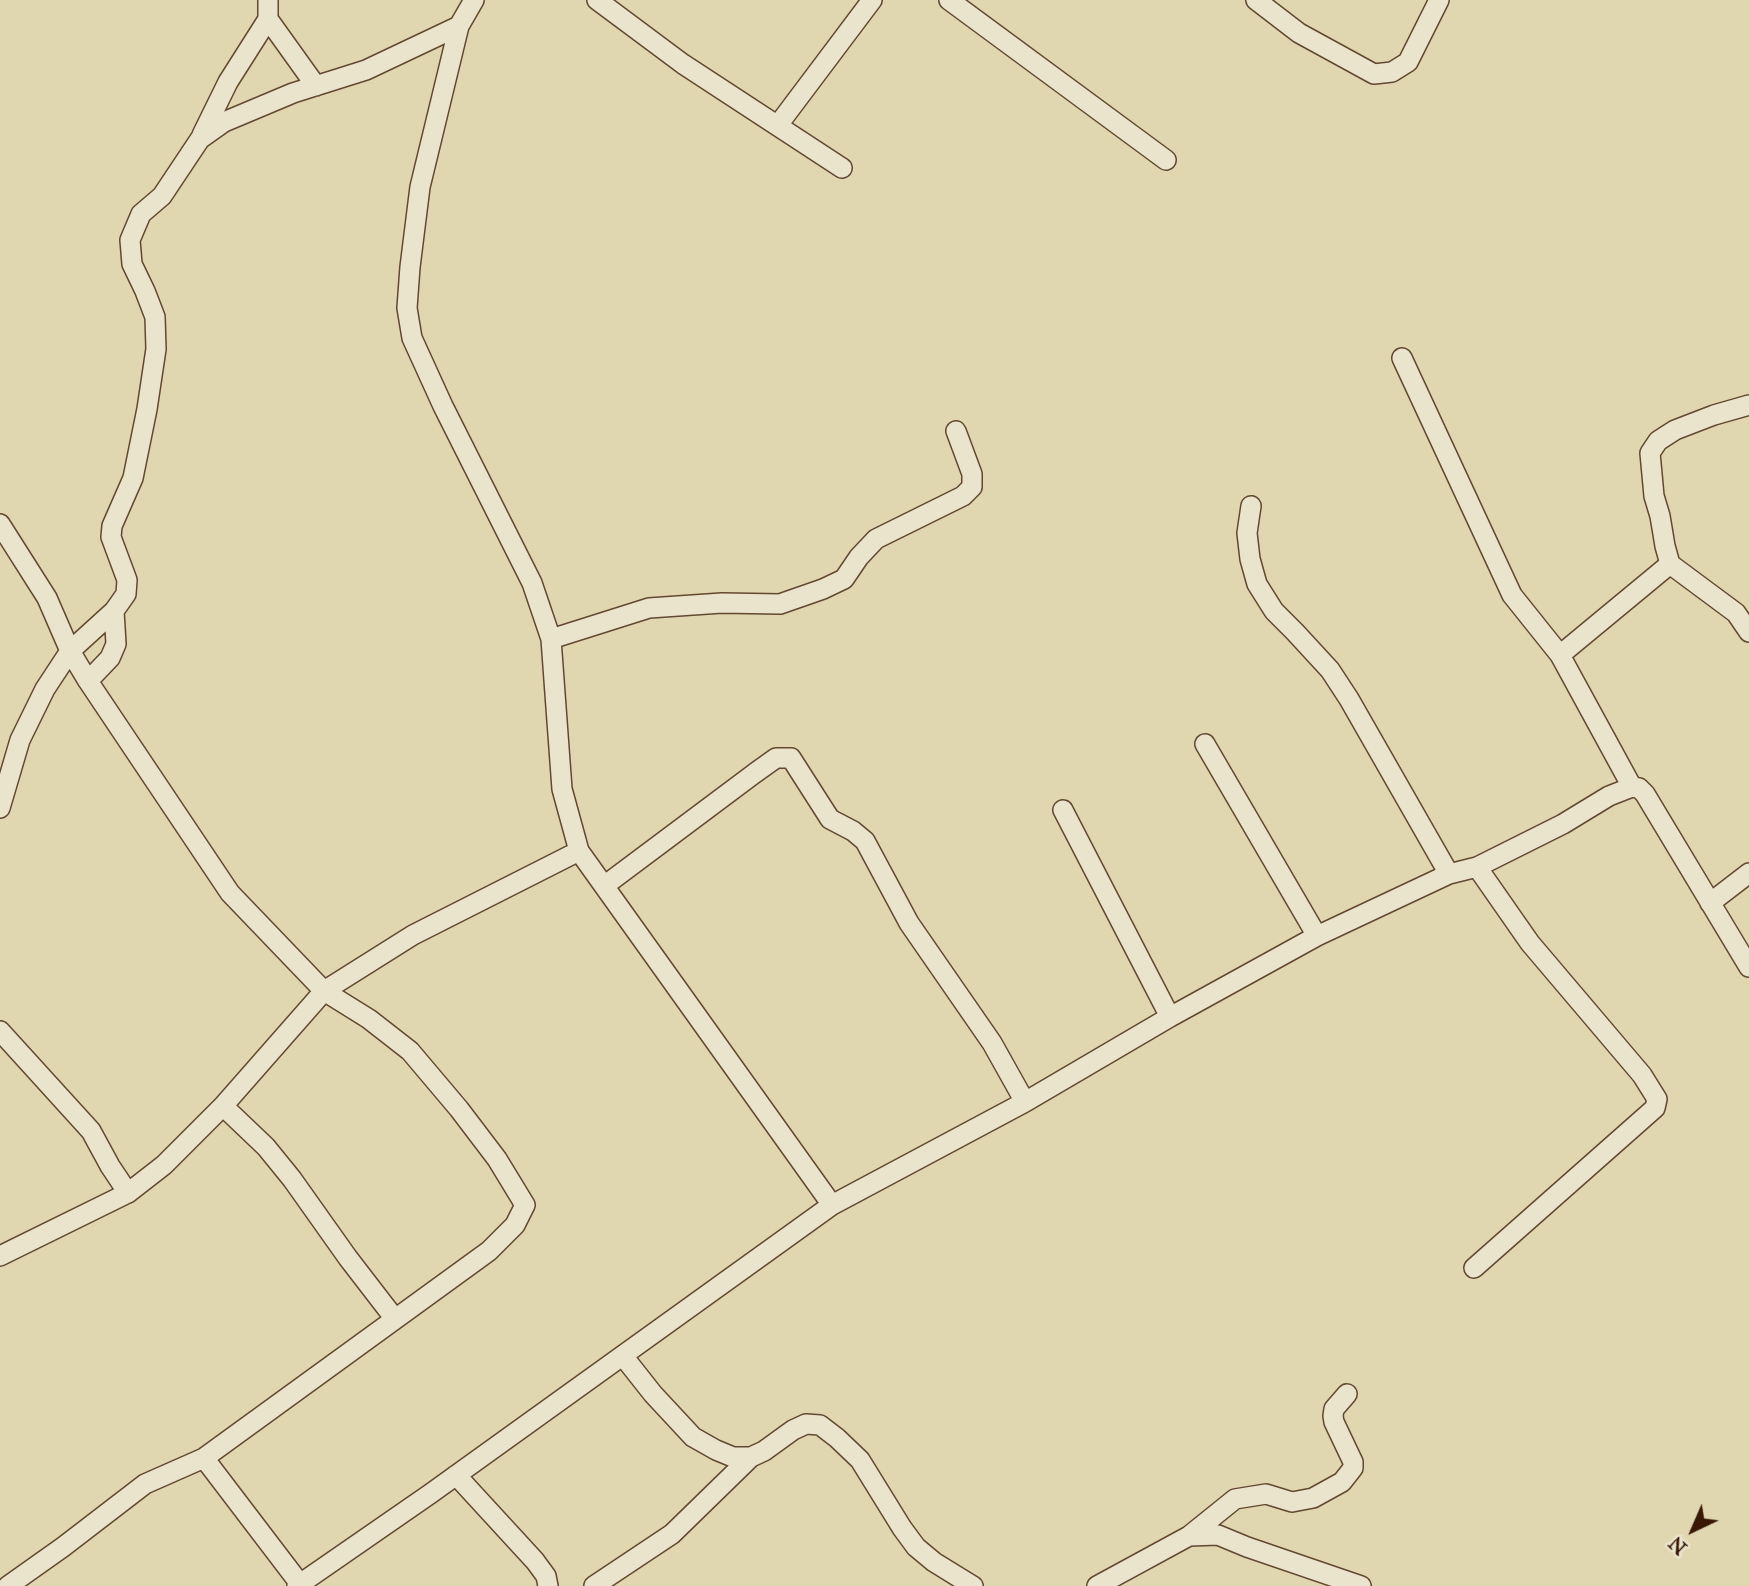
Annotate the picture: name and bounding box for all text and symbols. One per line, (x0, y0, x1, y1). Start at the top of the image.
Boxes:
north arrow (1658, 1495, 1728, 1565)
text: N (1664, 1532, 1692, 1559)

